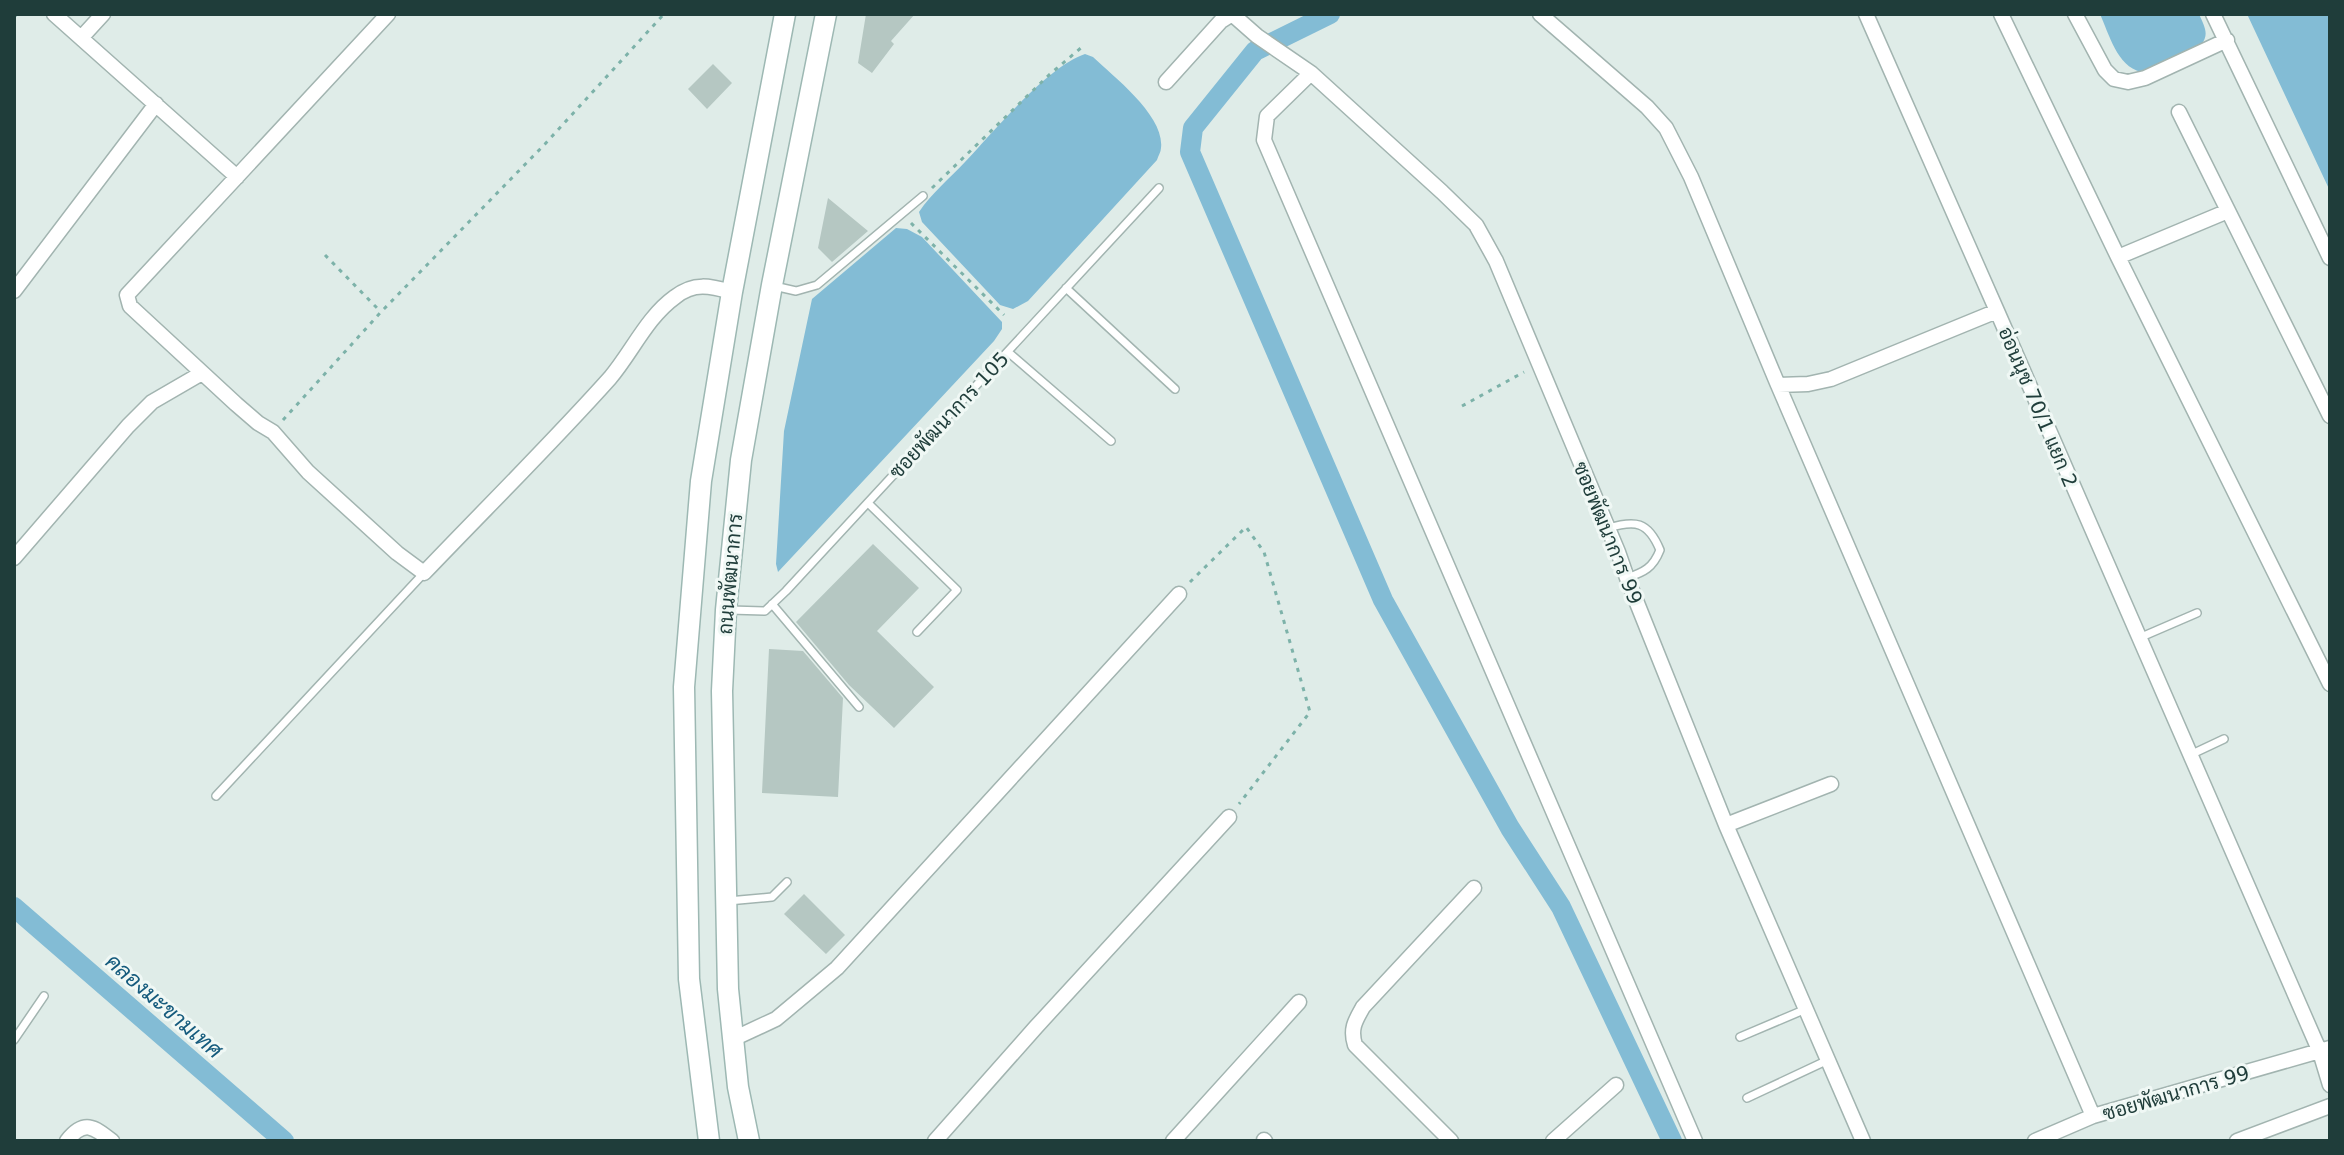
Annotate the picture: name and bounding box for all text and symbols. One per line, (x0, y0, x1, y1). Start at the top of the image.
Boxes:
street label: อ่อนนุช 70/1 แยก 2 (1991, 323, 2083, 492)
street label: ซอยพัฒนาการ 105 (884, 347, 1014, 483)
street label: ซอยพัฒนาการ 99 (1568, 458, 1648, 608)
street label: ถนนพัฒนาการ (713, 512, 747, 636)
water label: คลองมะขามเทศ (101, 949, 228, 1064)
street label: ซอยพัฒนาการ 99 (2100, 1061, 2252, 1125)

